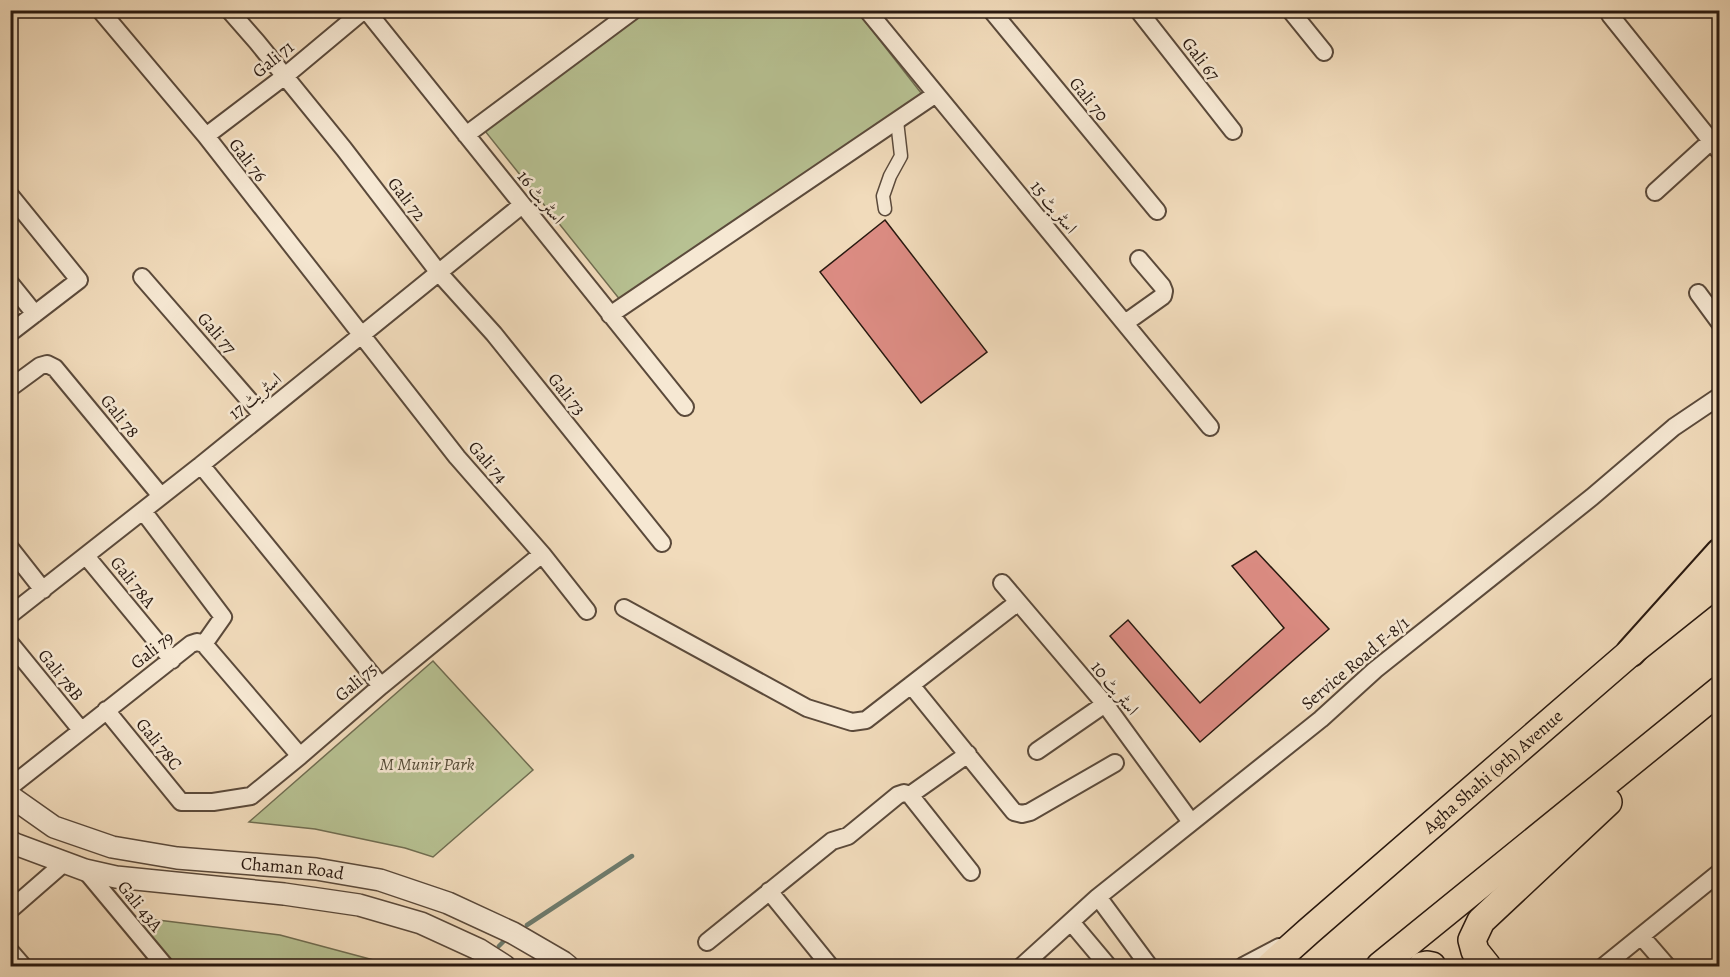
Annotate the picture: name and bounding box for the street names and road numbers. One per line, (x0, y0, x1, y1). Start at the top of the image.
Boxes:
street label: Gali 67 (1176, 32, 1226, 86)
street label: Gali 71 (247, 35, 299, 83)
street label: Gali 70 (1064, 72, 1114, 126)
street label: Gali 76 (223, 133, 273, 187)
street label: اسٹریٹ 16 (512, 165, 570, 229)
street label: Gali 72 (382, 172, 432, 226)
street label: اسٹریٹ 15 (1025, 175, 1083, 239)
street label: Gali 77 (192, 307, 242, 359)
street label: اسٹریٹ 17 (223, 367, 287, 425)
street label: Gali 73 (542, 368, 592, 420)
street label: Gali 78 (95, 389, 145, 443)
street label: Gali 74 (463, 436, 513, 488)
street label: Gali 78A (105, 551, 162, 613)
street label: Service Road F-8/1 (1296, 611, 1414, 715)
street label: Gali 79 (125, 625, 179, 675)
street label: Gali 78B (33, 644, 89, 706)
street label: اسٹریٹ 10 (1086, 656, 1145, 721)
street label: Gali 75 (330, 657, 382, 707)
street label: Agha Shahi (9th) Avenue (1417, 704, 1568, 839)
street label: Gali 78C (131, 713, 187, 775)
street label: Chaman Road (240, 851, 346, 886)
street label: Gali 43A (112, 875, 168, 937)

